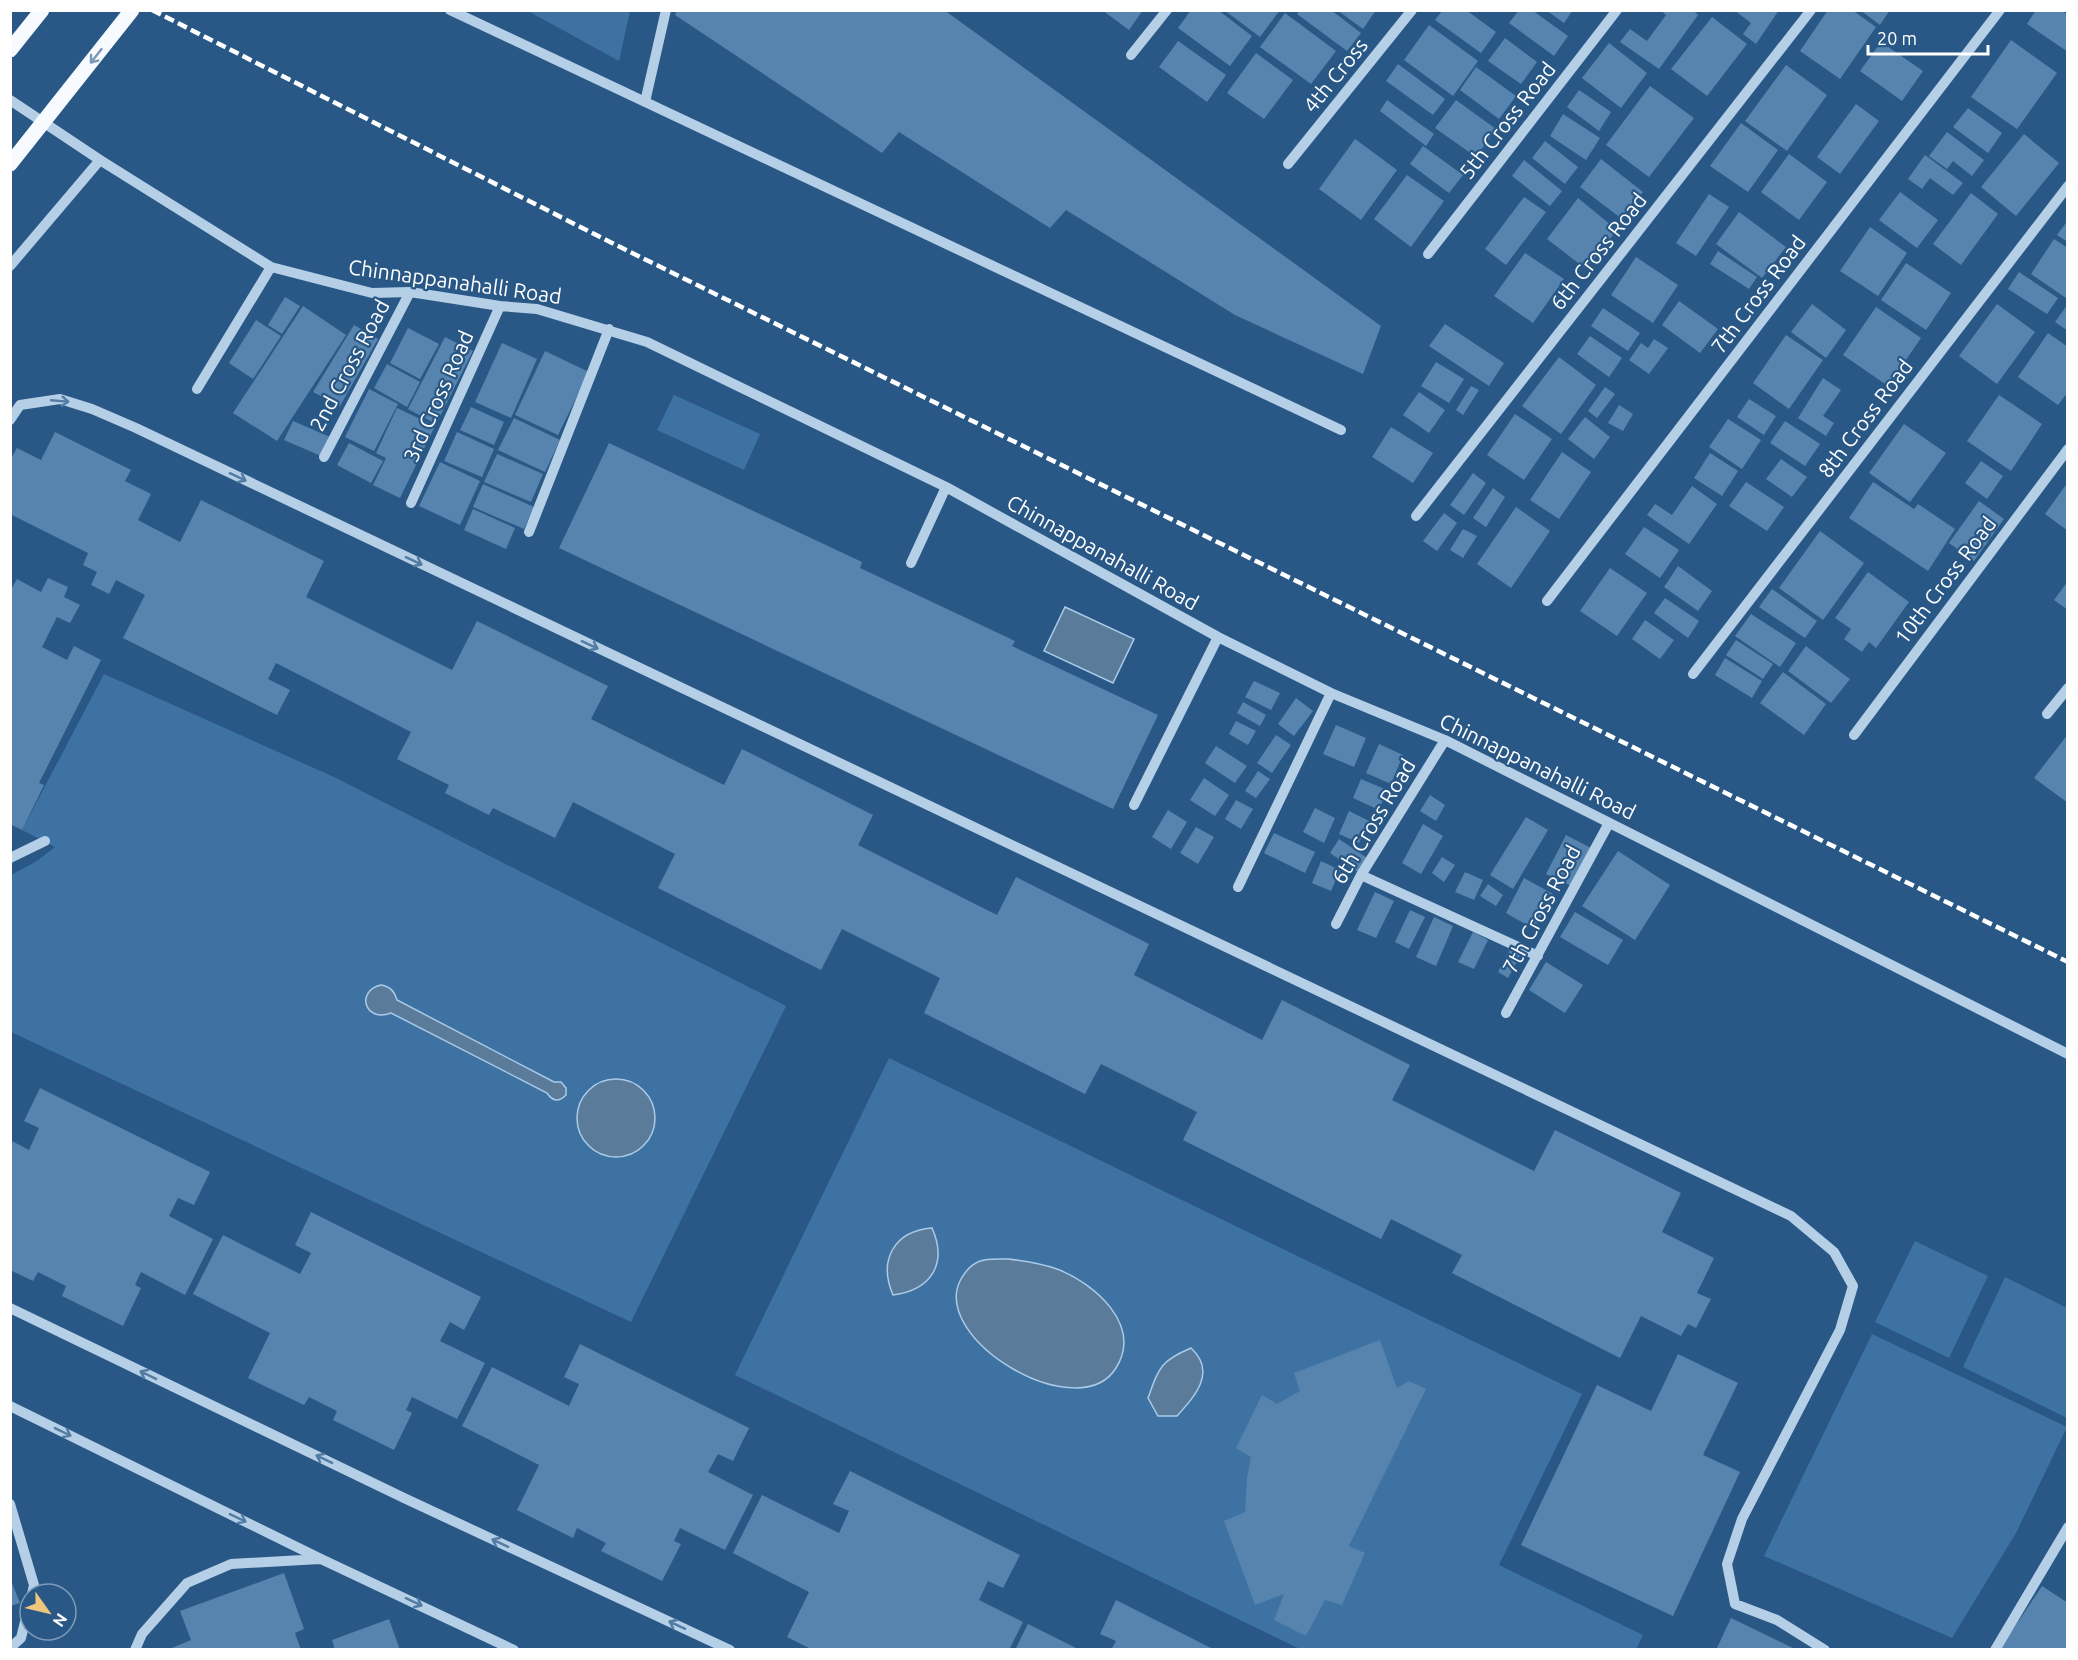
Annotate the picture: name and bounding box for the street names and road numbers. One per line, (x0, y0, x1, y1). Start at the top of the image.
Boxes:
street label: 4th Cross (1298, 33, 1372, 117)
street label: 5th Cross Road (1454, 57, 1560, 183)
street label: 6th Cross Road (1545, 188, 1651, 314)
street label: 7th Cross Road (1706, 230, 1810, 358)
street label: Chinnappanahalli Road (347, 254, 563, 308)
street label: 2nd Cross Road (304, 295, 394, 435)
street label: 3rd Cross Road (398, 327, 478, 465)
street label: 8th Cross Road (1813, 354, 1917, 482)
street label: Chinnappanahalli Road (1003, 489, 1203, 615)
street label: 10th Cross Road (1889, 512, 2001, 648)
street label: Chinnappanahalli Road (1436, 708, 1640, 824)
street label: 6th Cross Road (1326, 754, 1420, 888)
street label: 7th Cross Road (1497, 841, 1585, 977)

